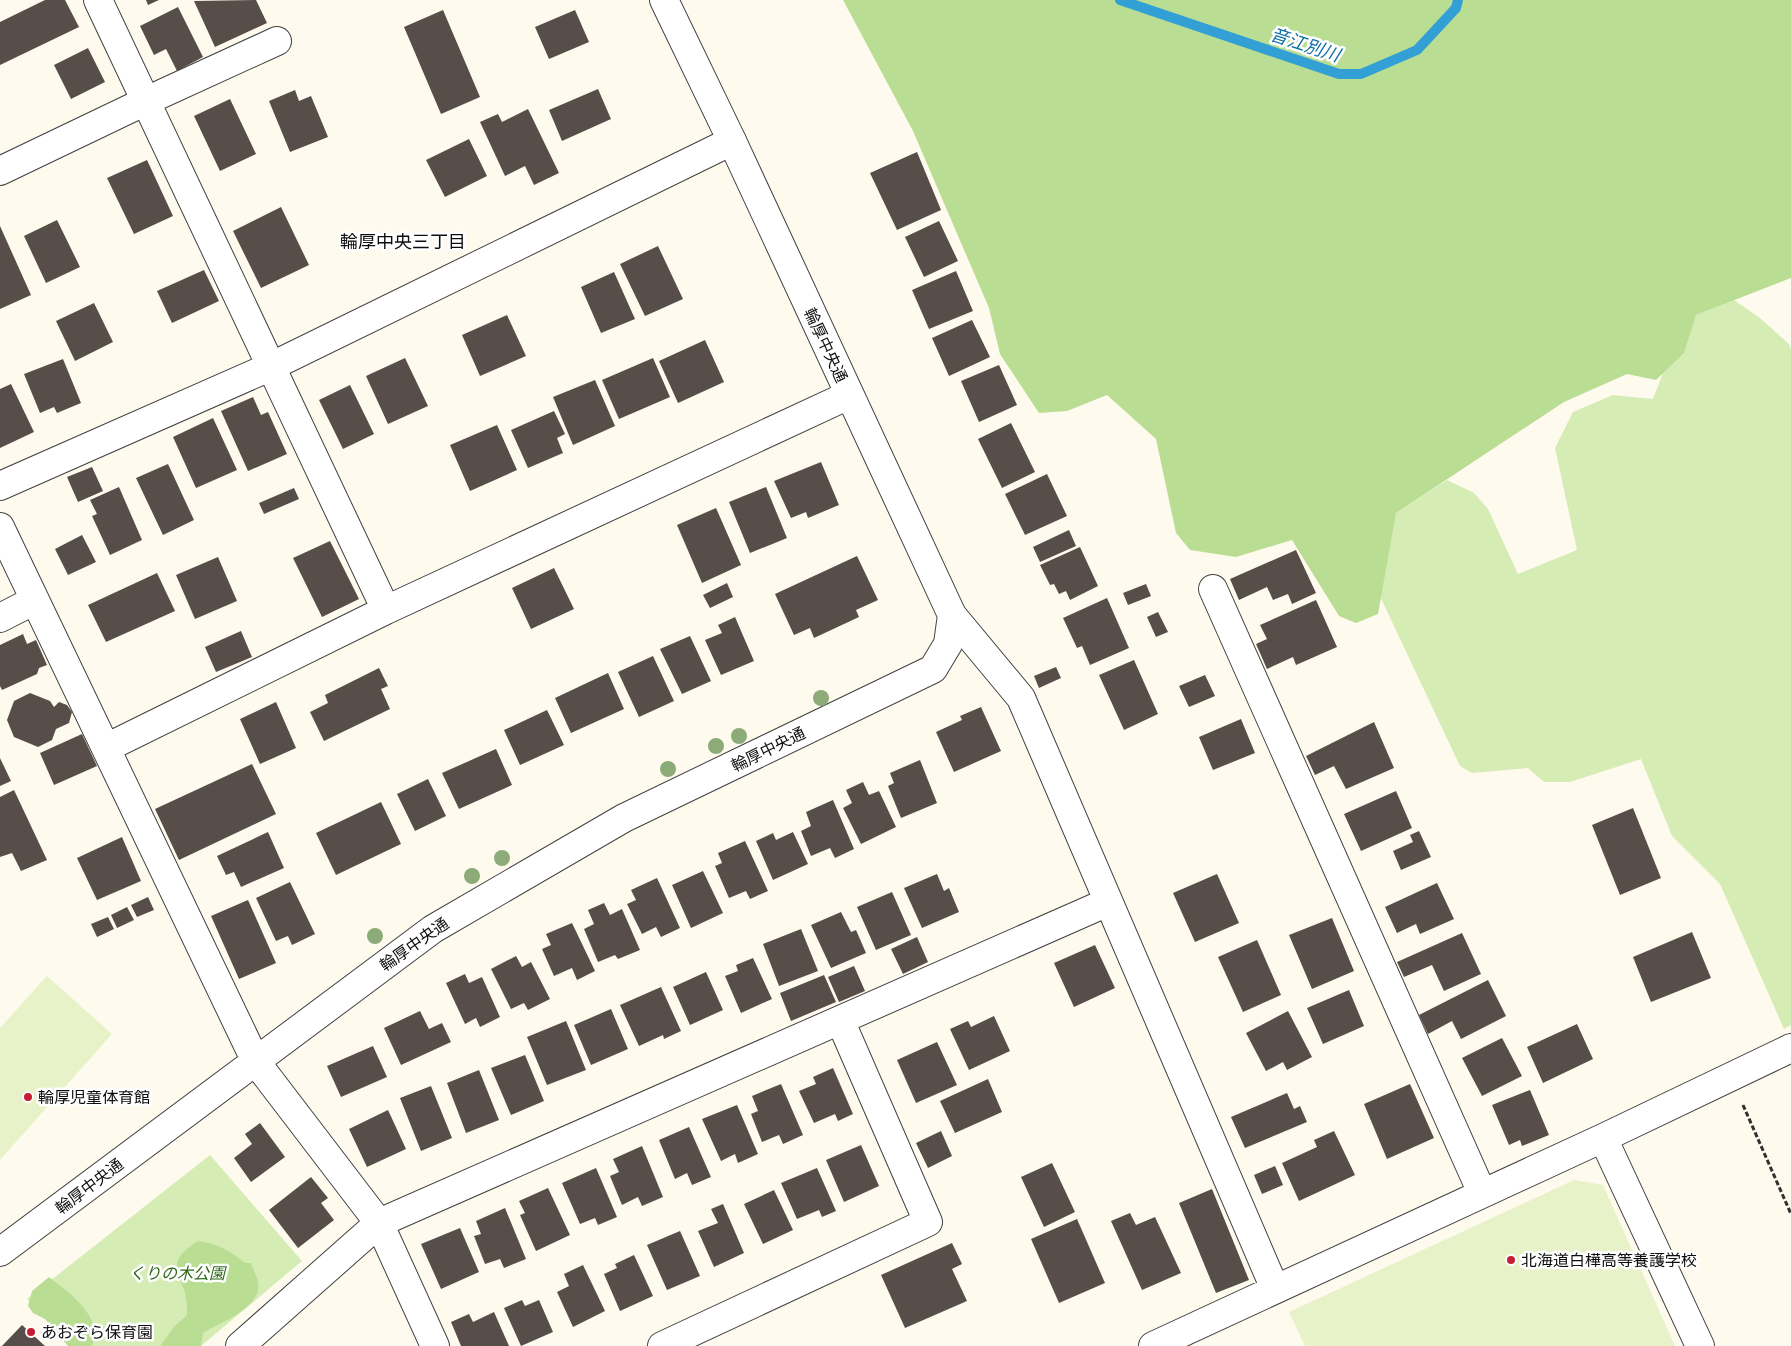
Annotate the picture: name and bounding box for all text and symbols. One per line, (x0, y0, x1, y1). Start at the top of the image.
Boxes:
water label: 音江別川 (1267, 23, 1345, 67)
district label: 輪厚中央三丁目 (340, 231, 466, 253)
street label: 輪厚中央通 (800, 305, 852, 385)
street label: 輪厚中央通 (728, 722, 808, 776)
street label: 輪厚中央通 (375, 913, 453, 975)
place label: 輪厚児童体育館 (38, 1087, 150, 1107)
marker: 輪厚児童体育館 (22, 1091, 34, 1103)
street label: 輪厚中央通 (51, 1154, 127, 1218)
place label: 北海道白樺高等養護学校 (1521, 1250, 1697, 1270)
marker: 北海道白樺高等養護学校 (1505, 1254, 1517, 1266)
park label: くりの木公園 (129, 1263, 227, 1283)
place label: あおぞら保育園 (41, 1322, 153, 1342)
marker: あおぞら保育園 (25, 1326, 37, 1338)

